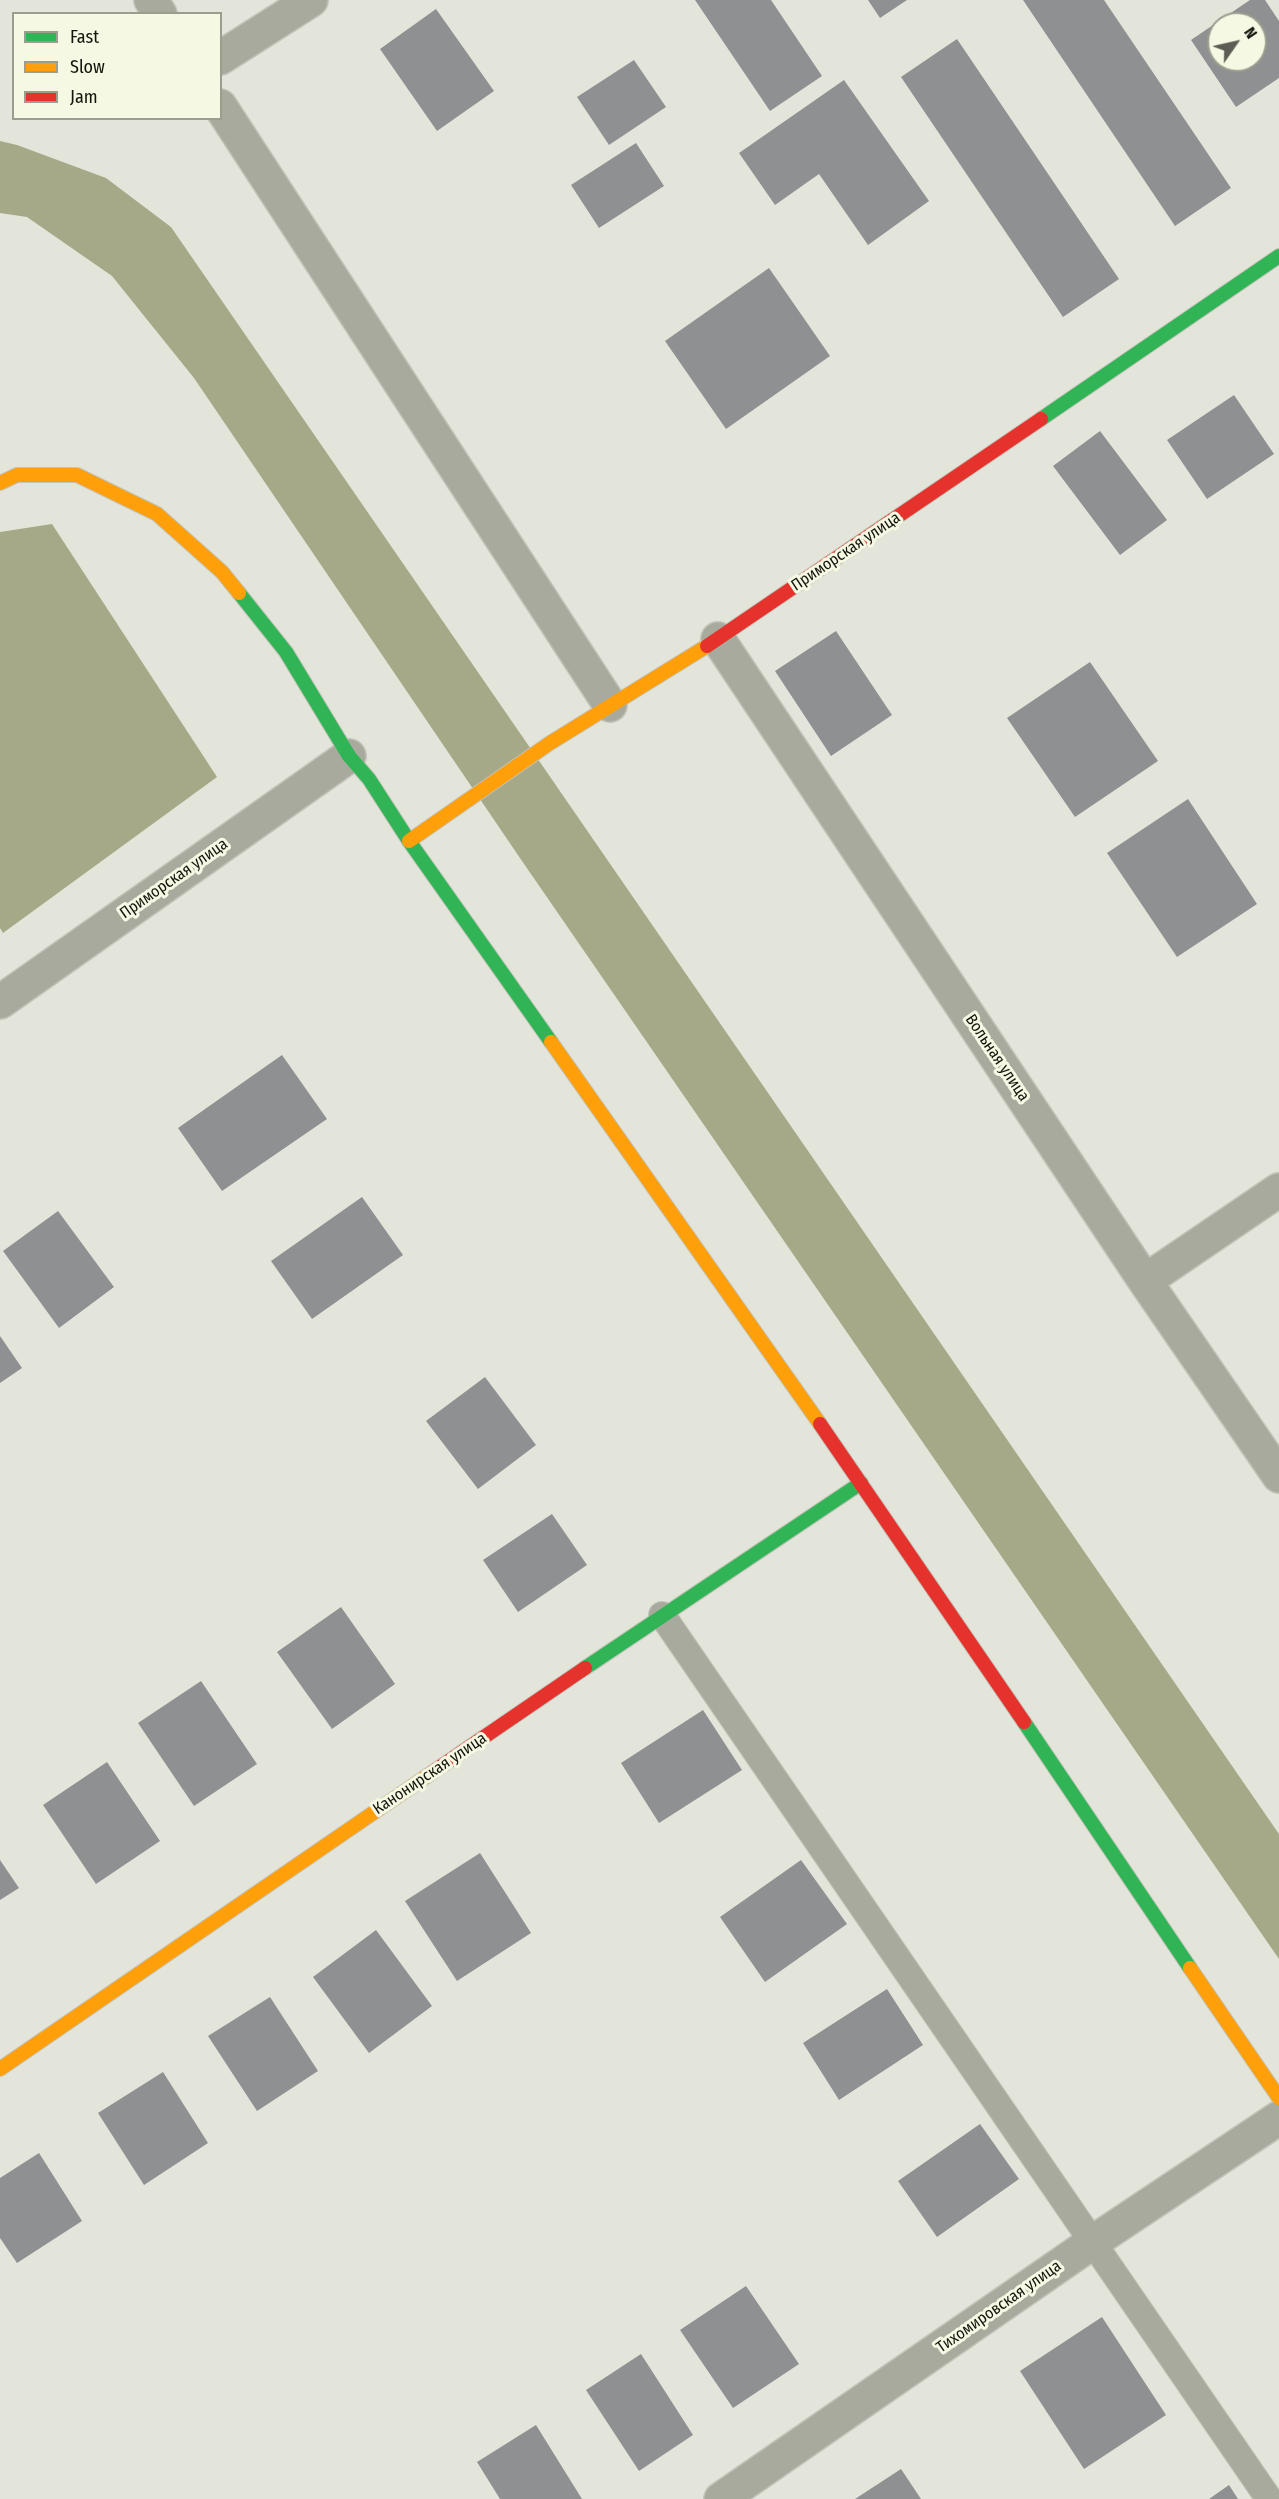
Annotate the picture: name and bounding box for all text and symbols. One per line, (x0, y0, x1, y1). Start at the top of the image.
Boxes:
legend (12, 12, 222, 120)
north arrow (1207, 12, 1267, 72)
text: N (1240, 23, 1261, 42)
text: Fast (70, 26, 99, 48)
text: Slow (70, 56, 105, 78)
text: Jam (70, 86, 98, 108)
street label: Приморская улица (788, 508, 904, 596)
street label: Приморская улица (116, 835, 232, 923)
street label: Вольная улица (961, 1011, 1033, 1105)
street label: Канонирская улица (370, 1729, 490, 1819)
street label: Тихомировская улица (933, 2257, 1065, 2357)

